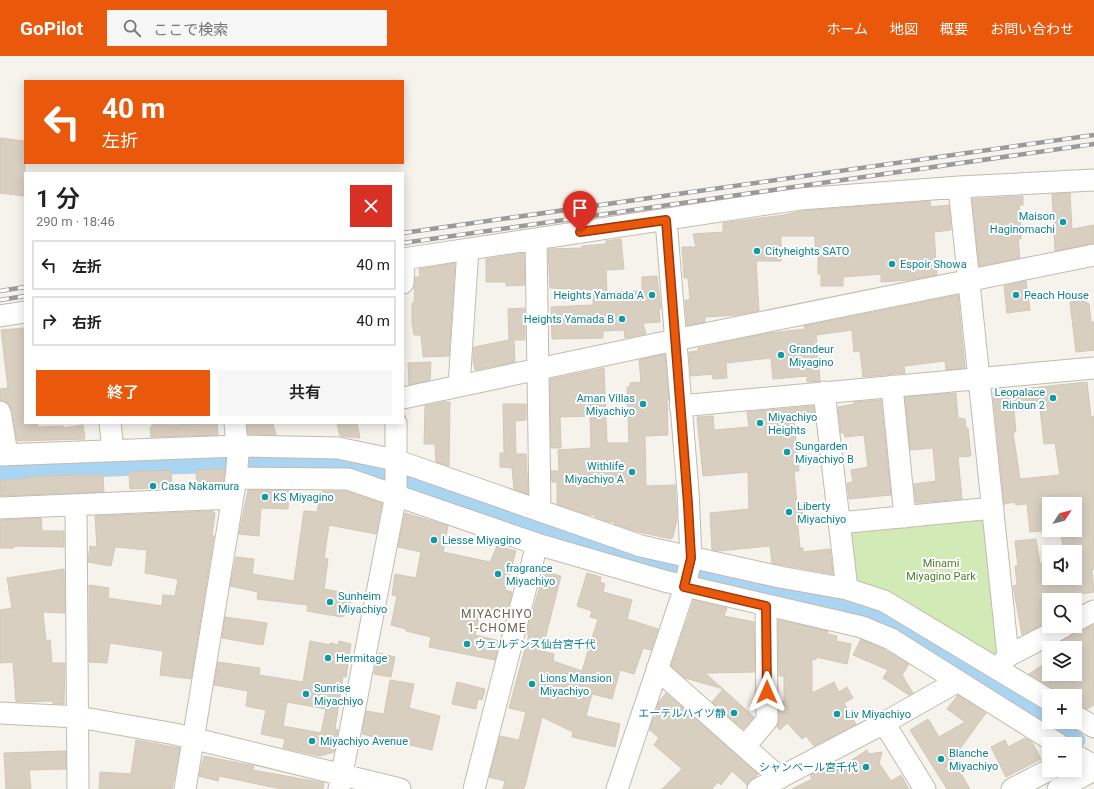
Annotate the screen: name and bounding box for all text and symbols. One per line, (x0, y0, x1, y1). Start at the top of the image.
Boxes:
search box (107, 10, 387, 46)
text: GoPilot (20, 17, 83, 40)
icon: search (121, 17, 143, 39)
text: ここで検索 (153, 21, 228, 39)
text: ホーム (826, 21, 868, 37)
text: 地図 (890, 21, 918, 37)
text: 概要 (940, 21, 968, 37)
text: お問い合わせ (990, 21, 1074, 37)
text: 40 m (102, 92, 165, 125)
icon: left (36, 96, 88, 148)
text: 左折 (102, 130, 138, 151)
text: 1 分 (36, 185, 80, 213)
button: close (350, 185, 392, 227)
pin (563, 191, 597, 232)
icon: arrive (569, 197, 591, 219)
place label: Maison Haginomachi (990, 210, 1055, 236)
text: 290 m · 18:46 (36, 214, 115, 229)
marker: Maison Haginomachi (1058, 217, 1068, 227)
place label: Cityheights SATO (765, 245, 849, 258)
marker: Cityheights SATO (752, 246, 762, 256)
icon: left (38, 254, 60, 276)
text: 40 m (356, 256, 390, 274)
text: 左折 (72, 258, 102, 276)
place label: Espoir Showa (900, 258, 967, 271)
marker: Espoir Showa (887, 259, 897, 269)
place label: Heights Yamada A (553, 289, 645, 302)
place label: Peach House (1024, 289, 1089, 302)
marker: Heights Yamada A (647, 290, 657, 300)
marker: Peach House (1011, 290, 1021, 300)
icon: right (38, 310, 60, 332)
text: 40 m (356, 312, 390, 330)
place label: Heights Yamada B (524, 313, 614, 326)
text: 右折 (72, 314, 102, 332)
marker: Heights Yamada B (617, 314, 627, 324)
place label: Grandeur Miyagino (789, 343, 834, 369)
marker: Grandeur Miyagino (776, 350, 786, 360)
button: 終了 (36, 370, 210, 416)
button: 共有 (218, 370, 392, 416)
place label: Leopalace Rinbun 2 (995, 386, 1045, 412)
place label: Aman Villas Miyachiyo (577, 392, 635, 418)
marker: Leopalace Rinbun 2 (1048, 393, 1058, 403)
marker: Aman Villas Miyachiyo (638, 399, 648, 409)
place label: Miyachiyo Heights (768, 411, 817, 437)
marker: Miyachiyo Heights (755, 418, 765, 428)
place label: Sungarden Miyachiyo B (795, 440, 854, 466)
marker: Sungarden Miyachiyo B (782, 447, 792, 457)
place label: Withlife Miyachiyo A (565, 460, 625, 486)
marker: Withlife Miyachiyo A (627, 467, 637, 477)
place label: Casa Nakamura (161, 480, 239, 493)
marker: Casa Nakamura (148, 481, 158, 491)
place label: KS Miyagino (273, 491, 334, 504)
marker: KS Miyagino (260, 492, 270, 502)
north arrow (1042, 497, 1082, 537)
map controls (1042, 497, 1082, 777)
place label: Liberty Miyachiyo (797, 500, 846, 526)
marker: Liberty Miyachiyo (784, 507, 794, 517)
place label: Liesse Miyagino (442, 534, 521, 547)
marker: Liesse Miyagino (429, 535, 439, 545)
button: sound (1042, 545, 1082, 585)
park label: Minami Miyagino Park (906, 557, 976, 583)
place label: fragrance Miyachiyo (506, 562, 555, 588)
marker: fragrance Miyachiyo (493, 569, 503, 579)
place label: Sunheim Miyachiyo (338, 590, 387, 616)
button: search (1042, 593, 1082, 633)
marker: Sunheim Miyachiyo (325, 597, 335, 607)
district label: MIYACHIYO 1-CHOME (461, 607, 533, 635)
place label: ウェルデンス仙台宮千代 (475, 638, 596, 651)
marker: ウェルデンス仙台宮千代 (462, 639, 472, 649)
button: layers (1042, 641, 1082, 681)
place label: Hermitage (336, 652, 387, 665)
marker: Hermitage (323, 653, 333, 663)
position arrow (746, 671, 788, 713)
place label: Lions Mansion Miyachiyo (540, 672, 612, 698)
marker: Lions Mansion Miyachiyo (527, 679, 537, 689)
place label: Sunrise Miyachiyo (314, 682, 363, 708)
marker: Sunrise Miyachiyo (301, 689, 311, 699)
button: + (1042, 689, 1082, 729)
place label: エーテルハイツ静 (638, 707, 726, 720)
marker: エーテルハイツ静 (729, 708, 739, 718)
place label: Liv Miyachiyo (845, 708, 911, 721)
marker: Liv Miyachiyo (832, 709, 842, 719)
place label: Miyachiyo Avenue (320, 735, 408, 748)
marker: Miyachiyo Avenue (307, 736, 317, 746)
button: − (1042, 737, 1082, 777)
place label: Blanche Miyachiyo (949, 747, 998, 773)
marker: Blanche Miyachiyo (936, 754, 946, 764)
place label: シャンベール宮千代 (759, 761, 858, 774)
marker: シャンベール宮千代 (861, 762, 871, 772)

